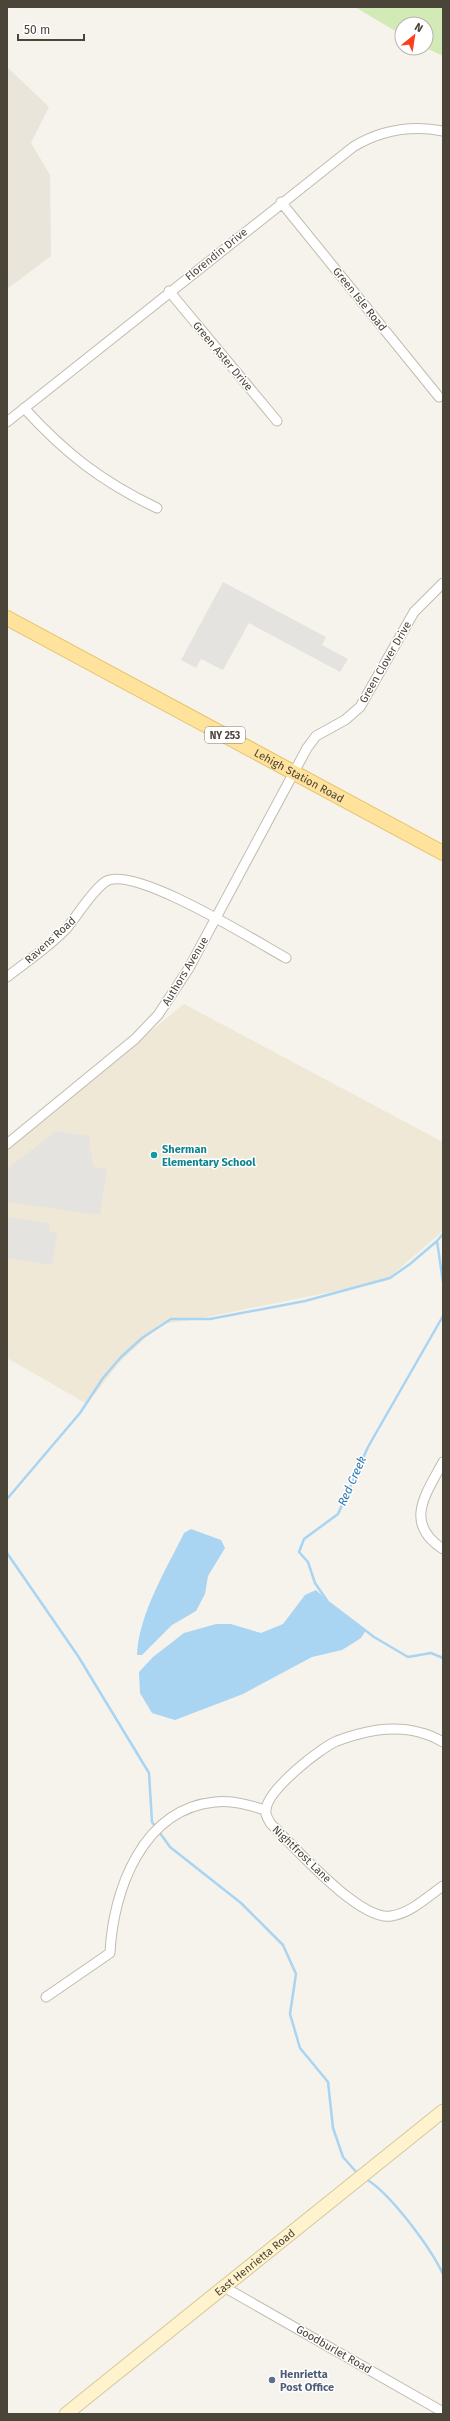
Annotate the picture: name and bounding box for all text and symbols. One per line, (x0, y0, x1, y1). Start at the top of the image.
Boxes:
scale bar (18, 16, 84, 42)
north arrow (394, 16, 434, 56)
text: N (412, 20, 425, 35)
text: 50 m (24, 23, 50, 37)
street label: Florendin Drive (183, 225, 250, 283)
street label: Green Isle Road (330, 265, 389, 334)
street label: Green Aster Drive (190, 319, 255, 394)
street label: Green Clover Drive (357, 619, 414, 705)
road number: NY 253 (205, 727, 245, 743)
street label: Lehigh Station Road (252, 747, 346, 805)
street label: Ravens Road (22, 914, 78, 966)
street label: Authors Avenue (160, 934, 211, 1008)
place label: Sherman Elementary School (162, 1143, 256, 1169)
marker: Sherman Elementary School (149, 1150, 159, 1160)
water label: Red Creek (335, 1454, 369, 1508)
street label: Nightfrost Lane (270, 1823, 334, 1886)
street label: East Henrietta Road (212, 2227, 298, 2299)
street label: Goodburlet Road (294, 2323, 374, 2376)
place label: Henrietta Post Office (280, 2368, 334, 2394)
marker: Henrietta Post Office (267, 2375, 277, 2385)

